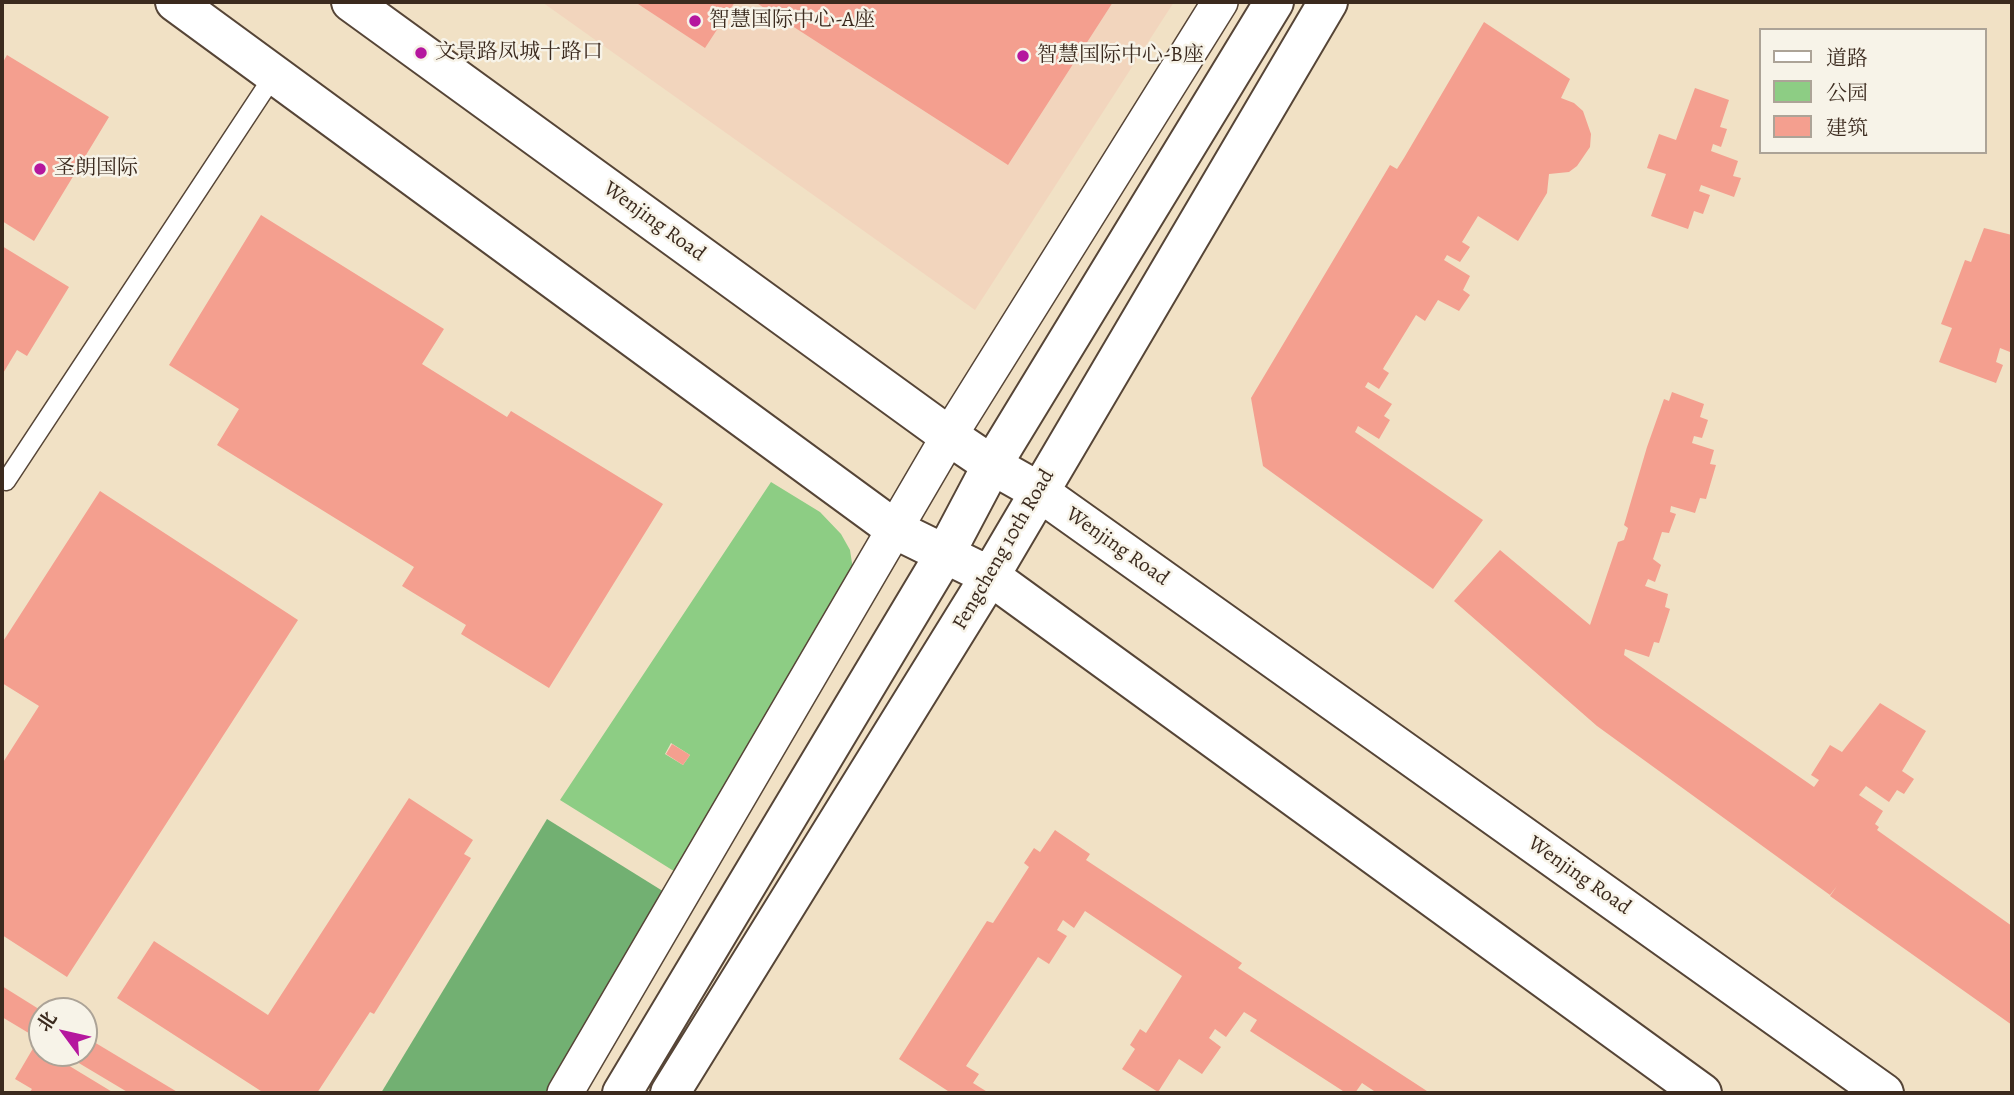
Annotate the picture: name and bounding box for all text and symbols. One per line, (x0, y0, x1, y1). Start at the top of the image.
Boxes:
place label: 智慧国际中心-A座 (709, 8, 875, 34)
marker: 智慧国际中心-A座 (687, 13, 703, 29)
legend (1758, 28, 1986, 154)
place label: 文景路凤城十路口 (435, 40, 603, 66)
place label: 智慧国际中心-B座 (1037, 43, 1204, 69)
text: 道路 (1826, 44, 1868, 72)
marker: 文景路凤城十路口 (413, 45, 429, 61)
marker: 智慧国际中心-B座 (1015, 48, 1031, 64)
text: 公园 (1826, 79, 1868, 107)
text: 建筑 (1826, 114, 1868, 142)
place label: 圣朗国际 (54, 156, 138, 182)
marker: 圣朗国际 (32, 161, 48, 177)
street label: Wenjing Road (598, 177, 710, 267)
street label: Fengcheng 10th Road (948, 465, 1060, 635)
street label: Wenjing Road (1061, 502, 1173, 592)
street label: Wenjing Road (1523, 831, 1635, 921)
north arrow (28, 997, 98, 1067)
text: 北 (31, 1007, 63, 1037)

